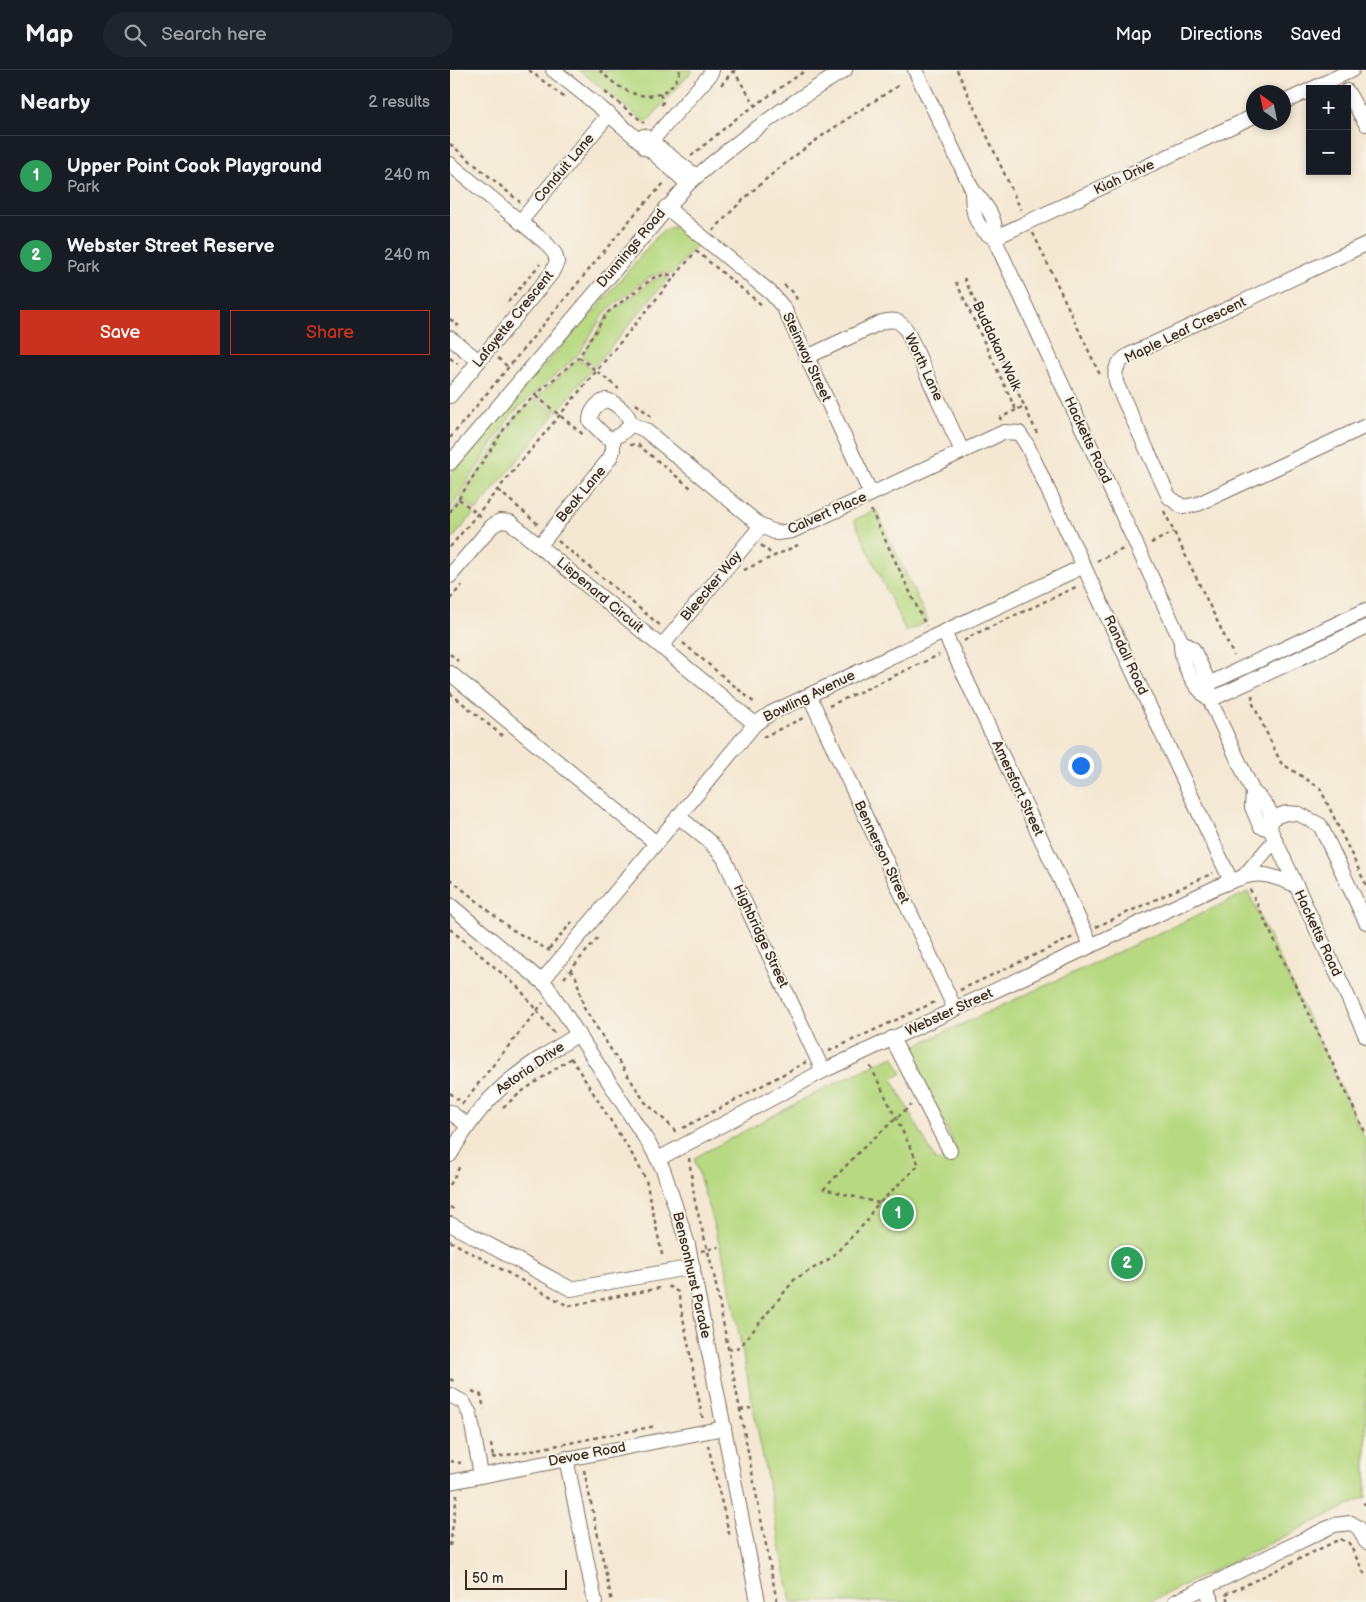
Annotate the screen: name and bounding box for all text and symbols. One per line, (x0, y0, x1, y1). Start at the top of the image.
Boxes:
search box (103, 12, 453, 57)
text: Map (25, 20, 73, 49)
icon: search (121, 21, 149, 49)
text: Search here (161, 23, 267, 46)
text: Map (1116, 24, 1152, 45)
text: Directions (1180, 24, 1262, 45)
text: Saved (1290, 24, 1341, 45)
north arrow (1246, 85, 1291, 130)
map controls (1306, 85, 1351, 175)
button: + (1306, 85, 1351, 130)
text: Nearby (20, 90, 90, 115)
text: 2 results (368, 93, 430, 112)
street label: Conduit Lane (530, 130, 598, 206)
button: − (1306, 130, 1351, 175)
text: Upper Point Cook Playground (67, 155, 322, 178)
street label: Kiah Drive (1091, 156, 1157, 198)
text: 1 (33, 166, 39, 185)
text: 240 m (384, 166, 430, 185)
text: Park (67, 178, 99, 197)
street label: Dunnings Road (593, 205, 669, 291)
text: Webster Street Reserve (67, 235, 274, 258)
text: 2 (31, 246, 41, 265)
text: 240 m (384, 246, 430, 265)
text: Park (67, 258, 99, 277)
street label: Lafayette Crescent (469, 267, 558, 371)
street label: Maple Leaf Crescent (1121, 293, 1249, 367)
street label: Buddakan Walk (969, 298, 1025, 394)
button: Save (20, 310, 220, 355)
button: Share (230, 310, 430, 355)
street label: Steinway Street (779, 310, 835, 405)
street label: Worth Lane (901, 330, 947, 404)
street label: Hacketts Road (1061, 394, 1115, 486)
street label: Beak Lane (553, 462, 609, 526)
street label: Calvert Place (785, 488, 869, 538)
street label: Bleecker Way (677, 547, 746, 624)
street label: Lispenard Circuit (553, 554, 647, 637)
street label: Randall Road (1100, 613, 1152, 697)
street label: Bowling Avenue (760, 666, 858, 726)
street label: Amersfort Street (988, 737, 1048, 839)
your location (1068, 753, 1094, 779)
street label: Bennerson Street (851, 798, 914, 907)
street label: Highbridge Street (730, 882, 793, 991)
street label: Hacketts Road (1291, 887, 1345, 979)
street label: Webster Street (903, 984, 996, 1040)
street label: Astoria Drive (492, 1038, 568, 1098)
pin: 1 (882, 1194, 914, 1232)
street label: Bensonhurst Parade (669, 1210, 715, 1340)
pin: 2 (1111, 1244, 1143, 1282)
street label: Devoe Road (547, 1438, 627, 1470)
scale bar (465, 1567, 568, 1590)
text: 50 m (472, 1570, 504, 1587)

